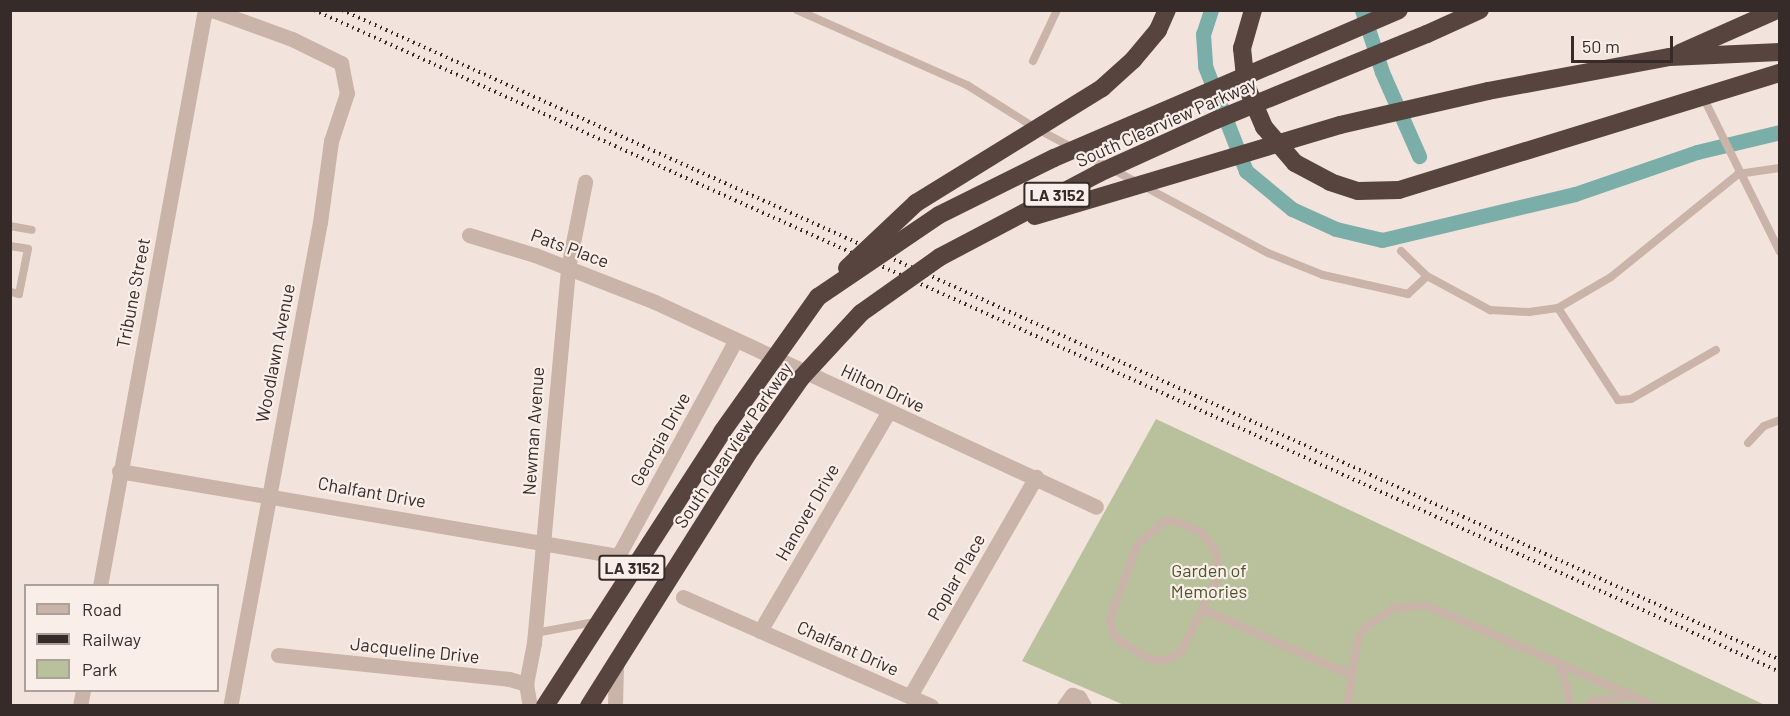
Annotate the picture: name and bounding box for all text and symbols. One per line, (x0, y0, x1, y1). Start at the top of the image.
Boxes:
scale bar (1574, 24, 1676, 62)
text: 50 m (1582, 35, 1620, 57)
street label: South Clearview Parkway (1072, 72, 1260, 172)
road number: LA 3152 (1022, 182, 1092, 208)
street label: Pats Place (528, 224, 612, 272)
street label: Tribune Street (112, 236, 154, 350)
street label: Woodlawn Avenue (251, 282, 299, 424)
street label: South Clearview Parkway (669, 358, 797, 532)
street label: Hilton Drive (838, 359, 928, 417)
street label: Newman Avenue (518, 366, 548, 496)
street label: Georgia Drive (625, 388, 695, 490)
street label: Hanover Drive (771, 460, 843, 564)
street label: Chalfant Drive (316, 472, 428, 512)
street label: Poplar Place (923, 530, 989, 624)
road number: LA 3152 (598, 555, 666, 581)
park label: Garden of Memories (1171, 560, 1247, 602)
legend (24, 584, 219, 692)
text: Road (82, 598, 122, 620)
street label: Chalfant Drive (794, 616, 902, 680)
text: Railway (82, 628, 141, 650)
street label: Jacqueline Drive (349, 632, 481, 668)
text: Park (82, 658, 117, 680)

